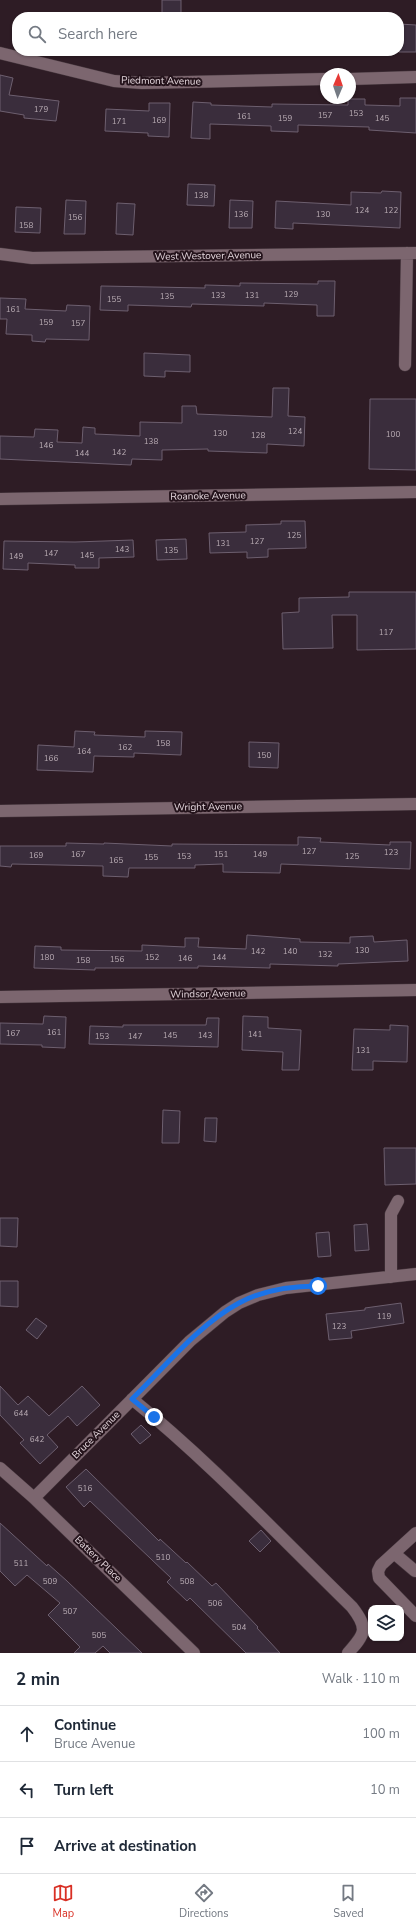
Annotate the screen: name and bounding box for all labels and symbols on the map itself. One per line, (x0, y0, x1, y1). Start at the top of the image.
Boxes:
north arrow (320, 68, 356, 104)
street label: Piedmont Avenue (121, 73, 201, 89)
house number: 179 (34, 104, 48, 115)
house number: 153 (349, 108, 363, 119)
house number: 157 (318, 110, 332, 121)
house number: 161 (237, 111, 251, 122)
house number: 159 (278, 113, 292, 124)
house number: 145 (375, 113, 389, 124)
house number: 169 (152, 115, 166, 126)
house number: 171 (112, 116, 126, 127)
house number: 138 (194, 190, 208, 201)
house number: 124 (355, 205, 369, 216)
house number: 122 (384, 205, 398, 216)
house number: 136 (234, 209, 248, 220)
house number: 130 (316, 209, 330, 220)
house number: 156 (68, 212, 82, 223)
house number: 158 (19, 220, 33, 231)
street label: West Westover Avenue (155, 248, 261, 264)
house number: 129 (284, 289, 298, 300)
house number: 133 (211, 290, 225, 301)
house number: 131 (245, 290, 259, 301)
house number: 135 (160, 291, 174, 302)
house number: 155 (107, 294, 121, 305)
house number: 161 (6, 304, 20, 315)
house number: 159 (39, 317, 53, 328)
house number: 157 (71, 318, 85, 329)
house number: 124 (288, 426, 302, 437)
house number: 130 (213, 428, 227, 439)
house number: 100 (386, 429, 400, 440)
house number: 128 (251, 430, 265, 441)
house number: 138 (144, 436, 158, 447)
house number: 146 (39, 440, 53, 451)
house number: 142 (112, 447, 126, 458)
house number: 144 (75, 448, 89, 459)
street label: Roanoke Avenue (170, 488, 246, 504)
house number: 125 (287, 530, 301, 541)
house number: 127 (250, 536, 264, 547)
house number: 131 (216, 538, 230, 549)
house number: 143 (115, 544, 129, 555)
house number: 135 (164, 545, 178, 556)
house number: 147 (44, 548, 58, 559)
house number: 145 (80, 550, 94, 561)
house number: 149 (9, 551, 23, 562)
house number: 117 (379, 627, 393, 638)
house number: 158 (156, 738, 170, 749)
house number: 162 (118, 742, 132, 753)
house number: 164 (77, 746, 91, 757)
house number: 150 (257, 750, 271, 761)
house number: 166 (44, 753, 58, 764)
street label: Wright Avenue (174, 799, 242, 815)
house number: 127 (302, 846, 316, 857)
house number: 123 (384, 847, 398, 858)
house number: 167 (71, 849, 85, 860)
house number: 151 (214, 849, 228, 860)
house number: 149 (253, 849, 267, 860)
house number: 169 (29, 850, 43, 861)
house number: 153 (177, 851, 191, 862)
house number: 125 (345, 851, 359, 862)
house number: 155 (144, 852, 158, 863)
house number: 165 (109, 855, 123, 866)
house number: 130 (355, 945, 369, 956)
house number: 142 (251, 946, 265, 957)
house number: 140 (283, 946, 297, 957)
house number: 132 (318, 949, 332, 960)
house number: 180 (40, 952, 54, 963)
house number: 152 (145, 952, 159, 963)
house number: 144 (212, 952, 226, 963)
house number: 146 (178, 953, 192, 964)
house number: 156 (110, 954, 124, 965)
house number: 158 (76, 955, 90, 966)
street label: Windsor Avenue (170, 986, 246, 1002)
house number: 161 (47, 1027, 61, 1038)
house number: 167 (6, 1028, 20, 1039)
house number: 141 (248, 1029, 262, 1040)
house number: 145 (163, 1030, 177, 1041)
house number: 143 (198, 1030, 212, 1041)
house number: 153 (95, 1031, 109, 1042)
house number: 147 (128, 1031, 142, 1042)
house number: 131 (356, 1045, 370, 1056)
route start (309, 1277, 327, 1295)
house number: 119 (377, 1311, 391, 1322)
house number: 123 (332, 1321, 346, 1332)
house number: 644 (14, 1408, 28, 1419)
street label: Bruce Avenue (69, 1408, 123, 1462)
route end (145, 1408, 163, 1426)
house number: 642 (30, 1434, 44, 1445)
house number: 516 (78, 1483, 92, 1494)
street label: Battery Place (71, 1533, 125, 1585)
house number: 510 (156, 1552, 170, 1563)
house number: 511 (14, 1558, 28, 1569)
house number: 509 (43, 1576, 57, 1587)
house number: 508 (180, 1576, 194, 1587)
house number: 506 (208, 1598, 222, 1609)
house number: 507 (63, 1606, 77, 1617)
house number: 504 (232, 1622, 246, 1633)
house number: 505 (92, 1630, 106, 1641)

